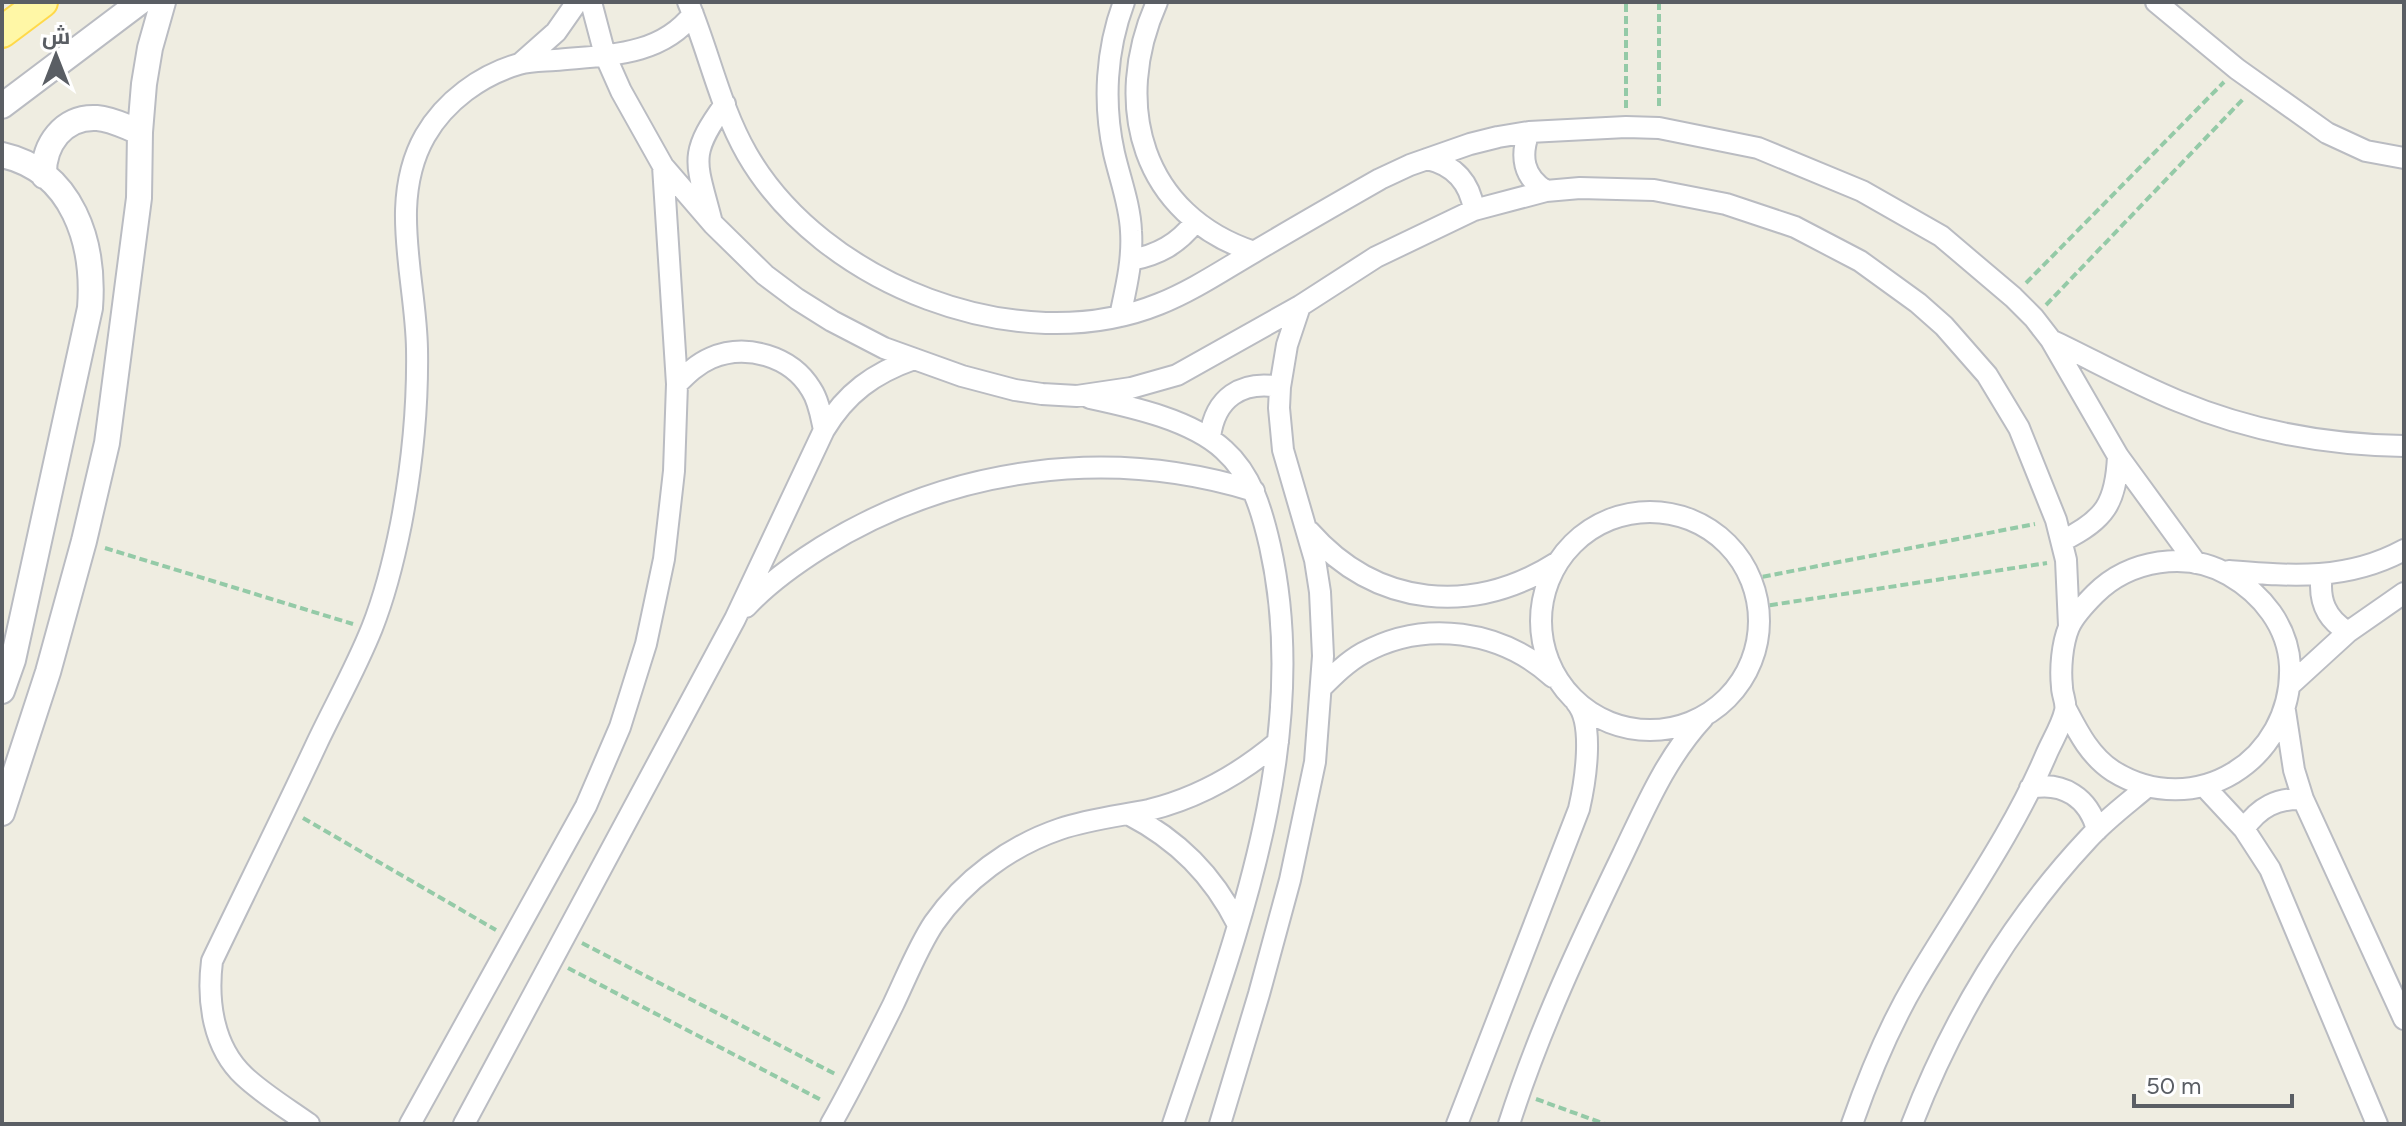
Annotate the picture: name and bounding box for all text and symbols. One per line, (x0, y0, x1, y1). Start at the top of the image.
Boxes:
north arrow (16, 16, 96, 96)
text: ش (42, 23, 70, 50)
scale bar (2134, 1058, 2292, 1108)
text: 50 m (2146, 1071, 2202, 1100)

